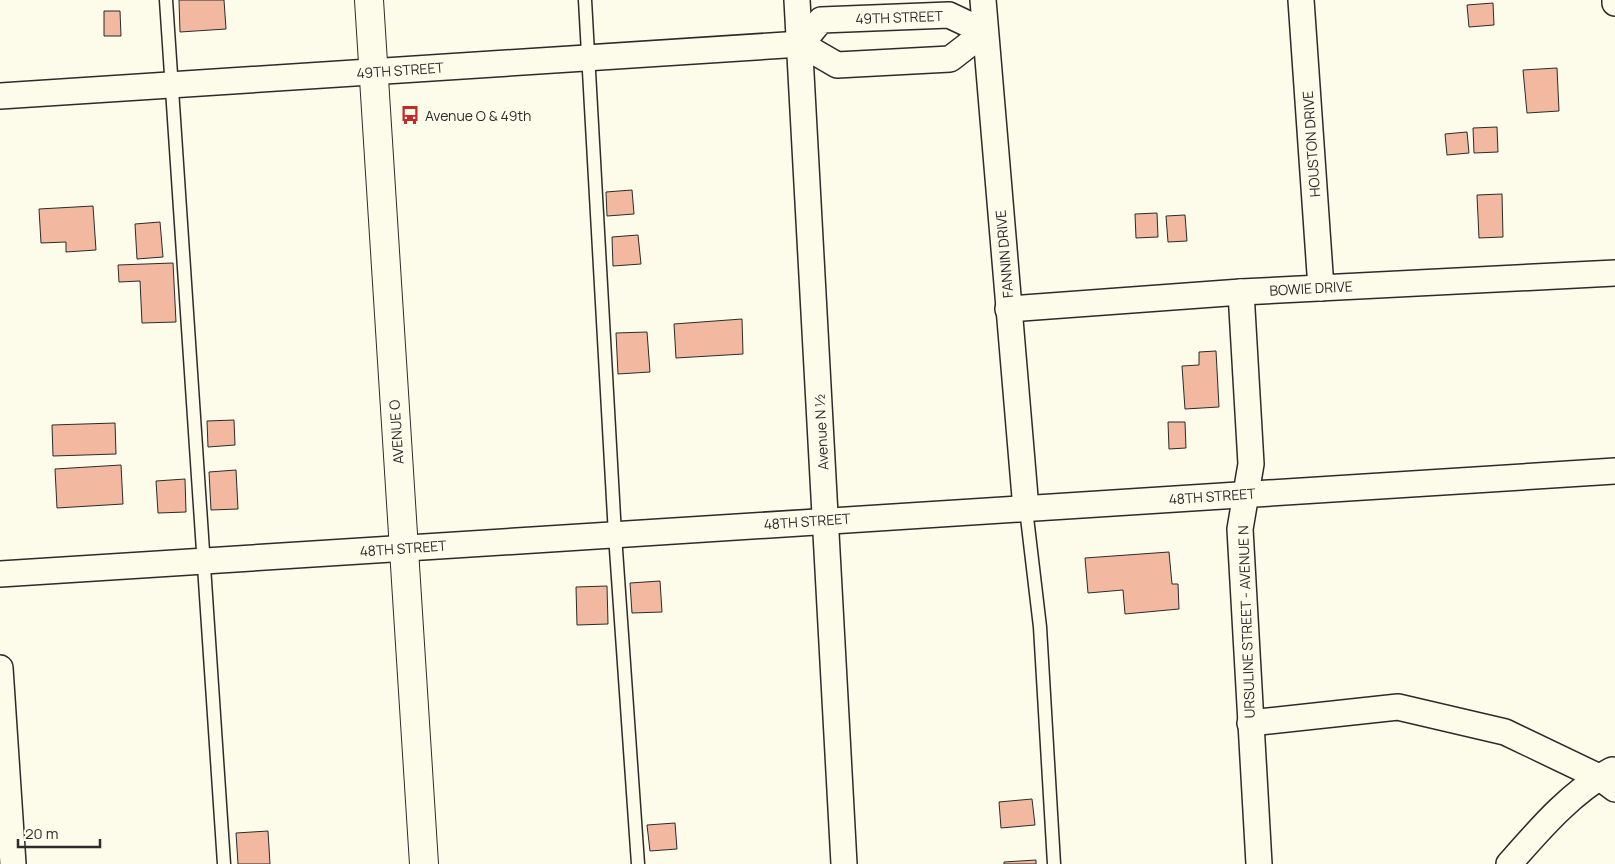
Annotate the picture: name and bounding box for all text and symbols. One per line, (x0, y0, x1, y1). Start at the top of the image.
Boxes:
street label: 49TH STREET (855, 6, 944, 28)
street label: 49TH STREET (356, 57, 445, 83)
street label: HOUSTON DRIVE (1298, 90, 1324, 198)
bus stop icon: Avenue O & 49th (399, 104, 421, 126)
place label: Avenue O & 49th (425, 106, 531, 125)
street label: FANNIN DRIVE (991, 209, 1017, 299)
street label: BOWIE DRIVE (1269, 276, 1353, 300)
street label: Avenue N ½ (810, 393, 832, 471)
street label: AVENUE O (384, 399, 408, 465)
street label: 48TH STREET (1168, 483, 1257, 509)
street label: 48TH STREET (763, 508, 852, 534)
street label: URSULINE STREET - AVENUE N (1233, 525, 1259, 719)
street label: 48TH STREET (359, 535, 448, 561)
scale bar (18, 816, 100, 848)
text: 20 m (25, 823, 58, 844)

